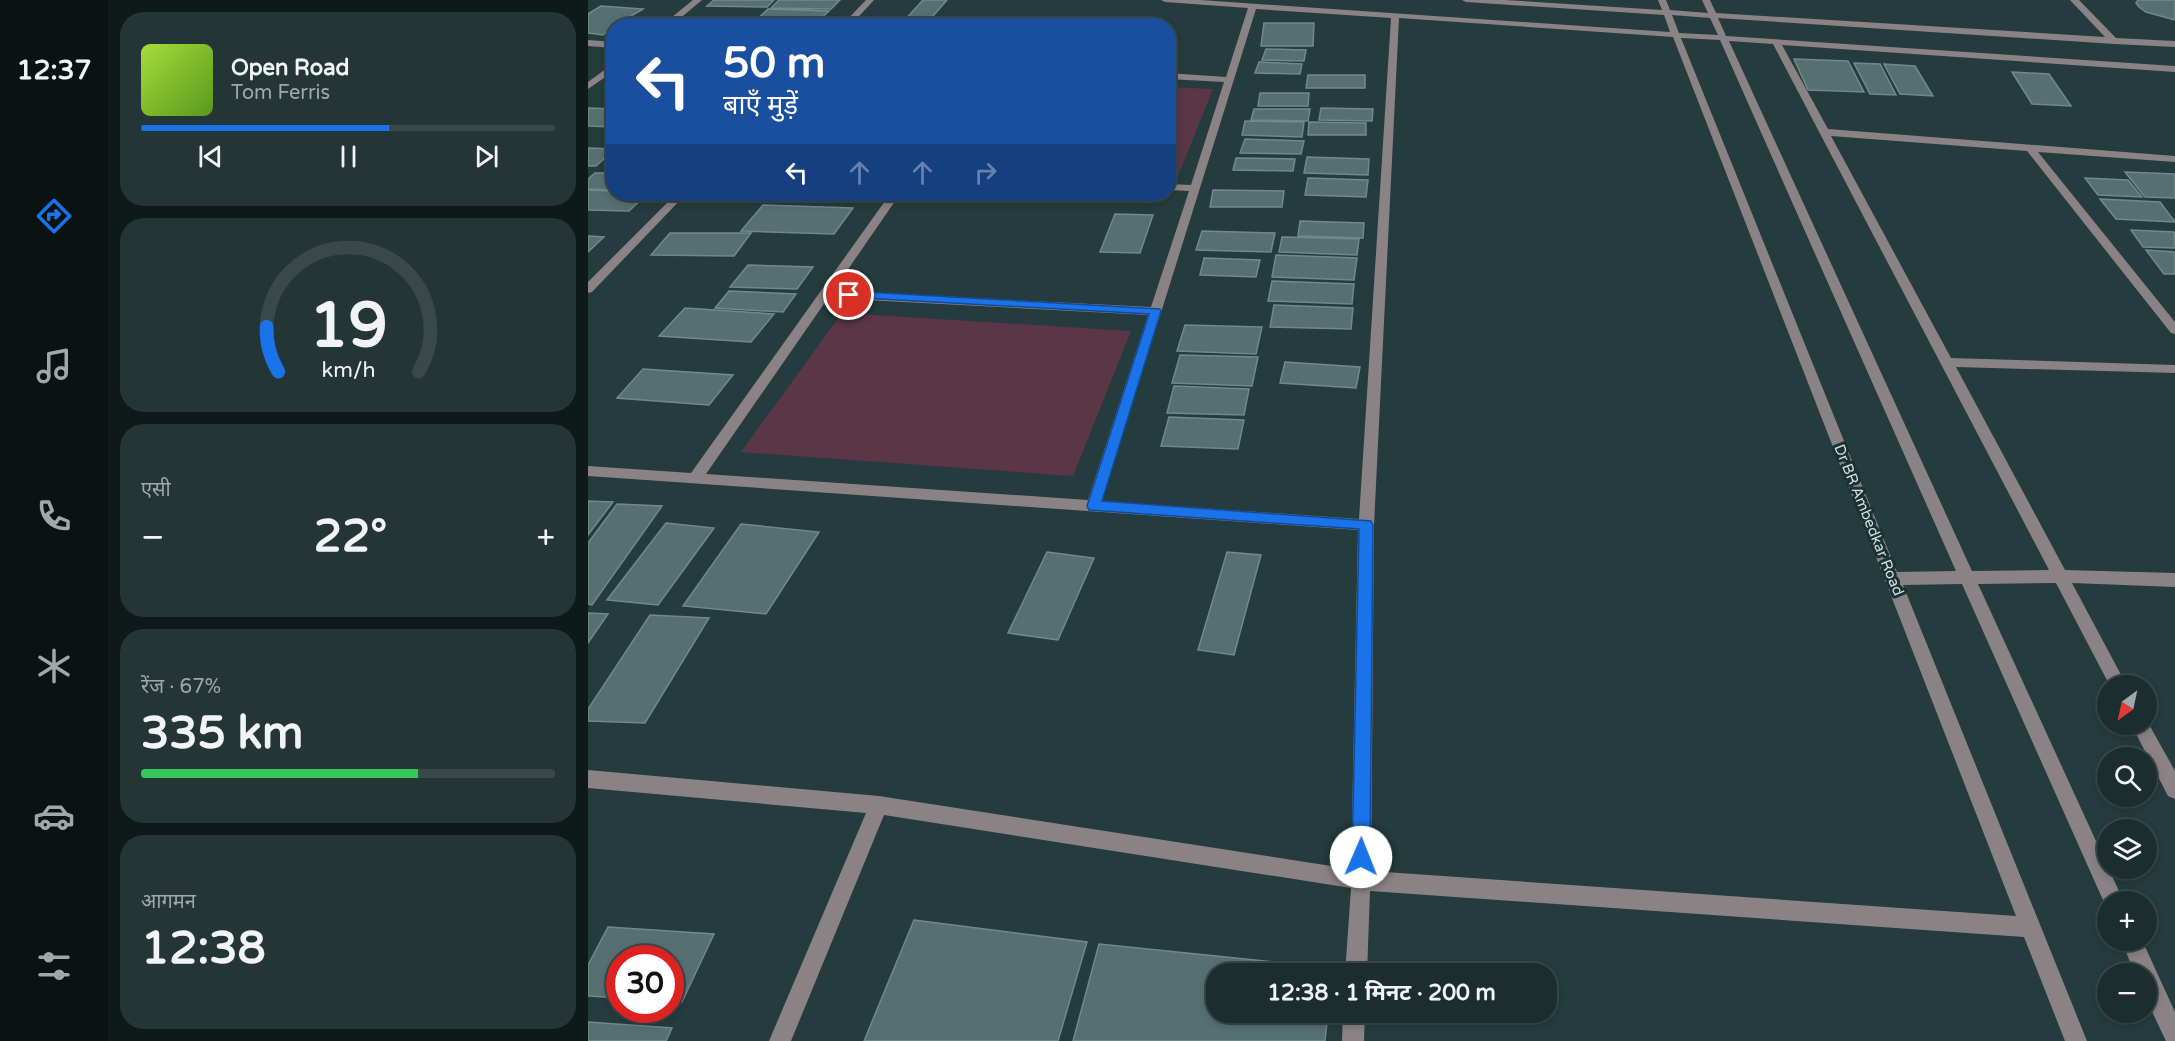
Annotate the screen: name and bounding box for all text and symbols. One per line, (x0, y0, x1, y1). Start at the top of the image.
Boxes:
text: 50 m (723, 38, 825, 89)
icon: left (624, 42, 702, 120)
text: 12:37 (17, 54, 91, 87)
text: Open Road (231, 55, 349, 81)
text: Tom Ferris (231, 81, 330, 105)
text: बाएँ मुड़ें (723, 89, 798, 122)
icon: previous (194, 140, 227, 173)
icon: pause (332, 140, 365, 173)
icon: next (470, 140, 503, 173)
icon: left (780, 156, 813, 189)
icon: ahead (843, 156, 876, 189)
icon: ahead (906, 156, 939, 189)
icon: right (969, 156, 1002, 189)
icon: directions (33, 195, 75, 237)
pin (823, 269, 874, 320)
icon: arrive (832, 278, 865, 311)
text: 19 (309, 289, 387, 364)
icon: music (33, 345, 75, 387)
text: km/h (321, 357, 375, 383)
street label: Dr BR Ambedkar Road (1830, 442, 1908, 598)
text: एसी (141, 478, 171, 502)
icon: phone (33, 495, 75, 537)
text: 22° (314, 510, 387, 564)
text: − (141, 518, 165, 557)
text: + (536, 518, 555, 557)
icon: climate (33, 645, 75, 687)
text: रेंज · 67% (141, 675, 221, 699)
north arrow (2097, 675, 2157, 735)
map controls (2097, 675, 2157, 1023)
text: 335 km (141, 707, 303, 761)
button: search (2097, 747, 2157, 807)
icon: car (33, 795, 75, 837)
button: layers (2097, 819, 2157, 879)
position arrow (1329, 825, 1393, 889)
text: आगमन (141, 890, 196, 914)
button: + (2097, 891, 2157, 951)
text: 12:38 (141, 922, 266, 976)
icon: filters (33, 945, 75, 987)
speed limit sign: 30 (606, 945, 684, 1023)
button: − (2097, 963, 2157, 1023)
text: 12:38 · 1 मिनट · 200 m (1267, 980, 1496, 1006)

